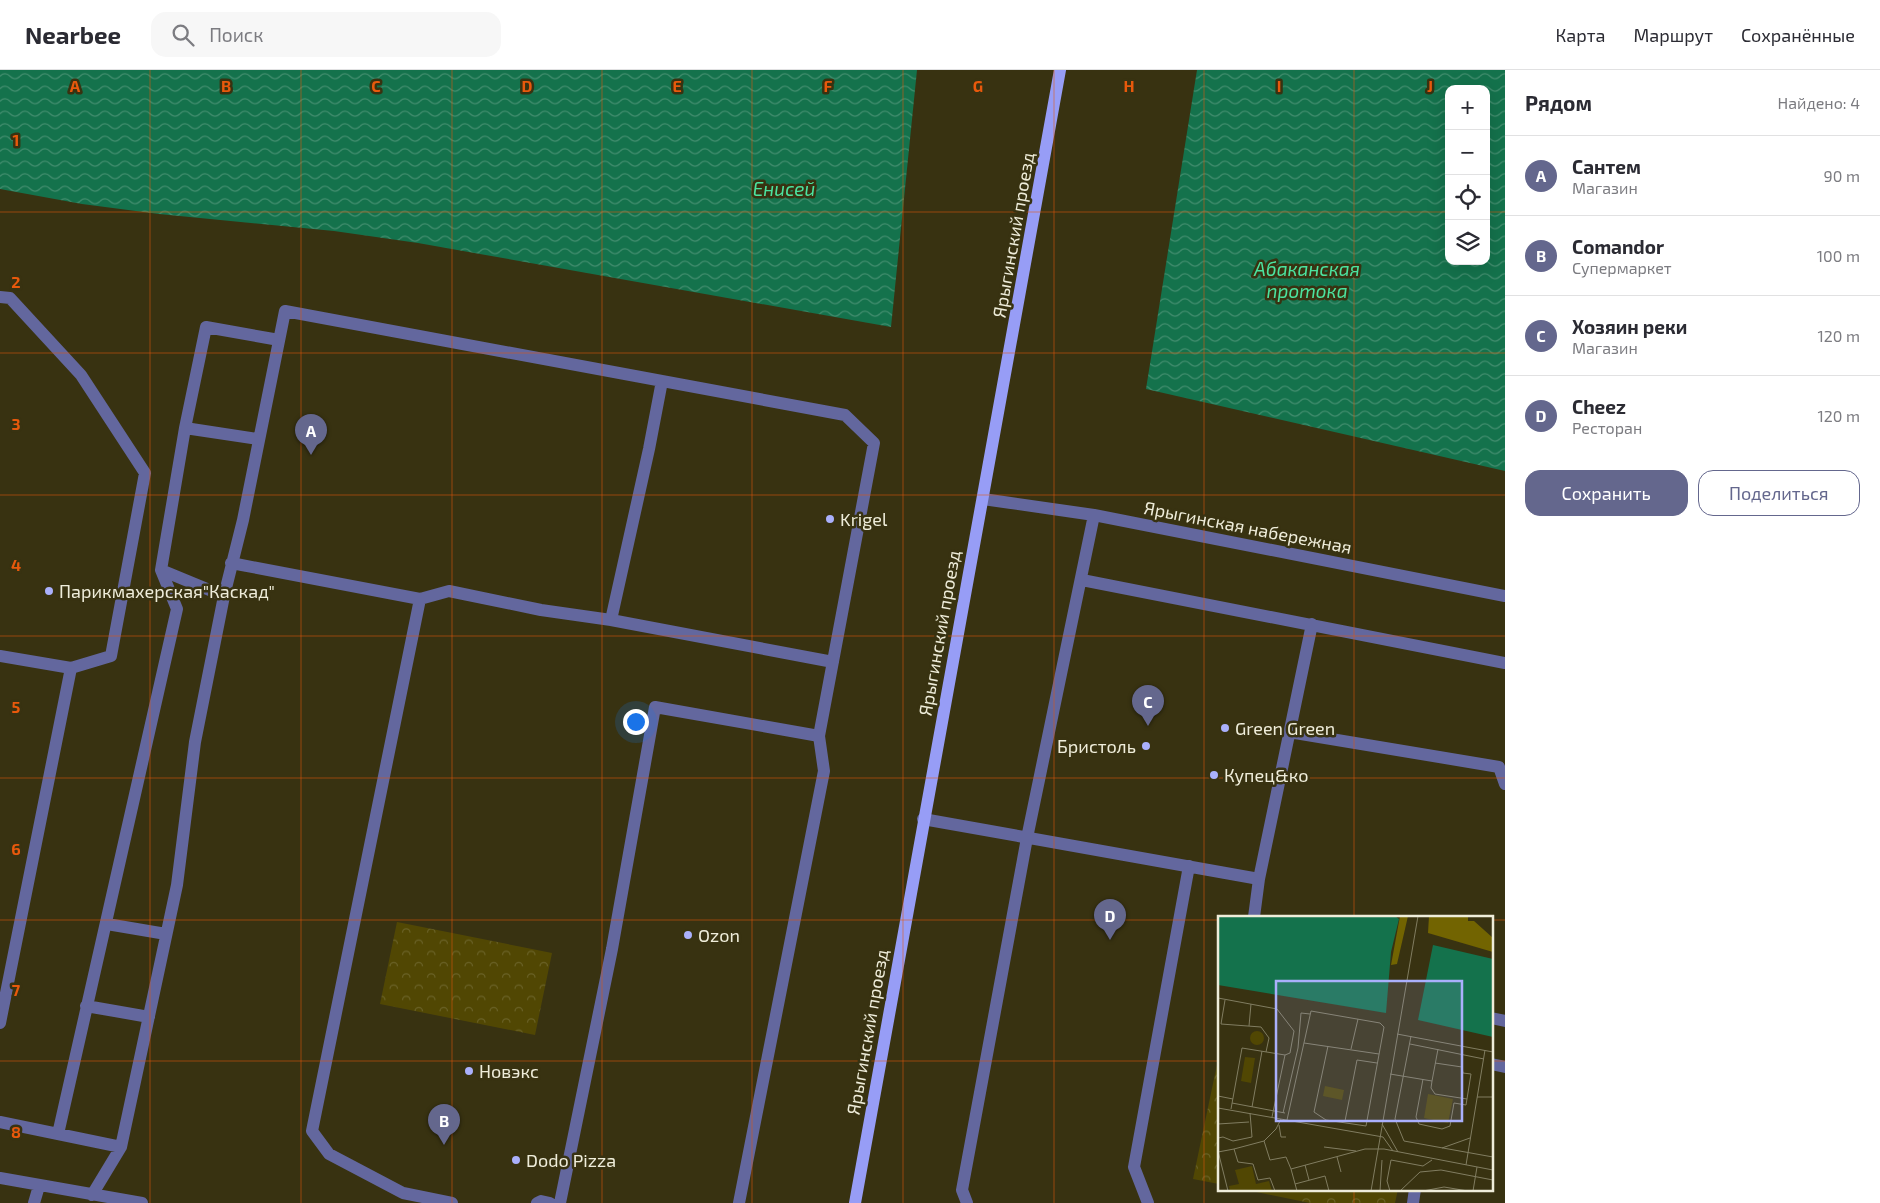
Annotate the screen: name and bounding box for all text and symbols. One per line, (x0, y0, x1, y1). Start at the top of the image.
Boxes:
search box (151, 12, 501, 57)
text: Nearbee (25, 20, 121, 49)
icon: search (169, 21, 197, 49)
text: Поиск (209, 23, 263, 46)
text: Карта (1555, 24, 1605, 46)
text: Маршрут (1633, 24, 1713, 46)
text: Сохранённые (1741, 24, 1855, 46)
text: A (70, 76, 81, 95)
text: B (221, 76, 231, 95)
text: C (371, 76, 381, 95)
text: D (522, 76, 533, 95)
text: E (672, 76, 682, 95)
text: F (824, 76, 833, 95)
text: G (973, 76, 983, 95)
text: H (1123, 76, 1135, 95)
text: I (1277, 76, 1281, 95)
text: J (1427, 76, 1433, 95)
map controls (1445, 85, 1490, 265)
button: + (1445, 85, 1490, 130)
text: Рядом (1525, 90, 1592, 115)
text: Найдено: 4 (1777, 93, 1860, 112)
text: 1 (13, 130, 19, 149)
button: − (1445, 130, 1490, 175)
street label: Ярыгинский проезд (988, 150, 1038, 320)
text: Сантем (1572, 155, 1641, 178)
text: A (1536, 166, 1546, 185)
text: 90 m (1824, 166, 1860, 185)
button: locate (1445, 175, 1490, 220)
water label: Енисей (753, 177, 815, 200)
text: Магазин (1572, 178, 1638, 197)
button: layers (1445, 220, 1490, 265)
text: Comandor (1572, 235, 1664, 258)
text: B (1536, 246, 1546, 265)
text: 100 m (1817, 246, 1860, 265)
water label: Абаканская протока (1253, 257, 1360, 302)
text: Супермаркет (1572, 258, 1671, 277)
text: 2 (11, 272, 21, 291)
text: Хозяин реки (1572, 315, 1687, 338)
text: C (1536, 326, 1546, 345)
text: 120 m (1817, 326, 1860, 345)
text: Магазин (1572, 338, 1638, 357)
text: Cheez (1572, 395, 1626, 418)
text: D (1536, 406, 1546, 425)
text: 120 m (1817, 406, 1860, 425)
text: 3 (11, 414, 21, 433)
pin: A (295, 414, 327, 455)
text: Ресторан (1572, 418, 1642, 437)
button: Сохранить (1525, 470, 1688, 516)
button: Поделиться (1698, 470, 1860, 516)
street label: Ярыгинская набережная (1142, 496, 1354, 558)
place label: Krigel (840, 508, 888, 530)
marker: Krigel (824, 513, 836, 525)
street label: Ярыгинский проезд (914, 548, 964, 718)
text: 4 (11, 555, 21, 574)
place label: Парикмахерская"Каскад" (59, 580, 275, 602)
marker: Парикмахерская"Каскад" (43, 585, 55, 597)
pin: C (1132, 685, 1164, 726)
text: 5 (12, 697, 21, 716)
your location (623, 709, 649, 735)
place label: Green Green (1235, 717, 1335, 739)
marker: Green Green (1219, 722, 1231, 734)
place label: Бристоль (1057, 735, 1136, 757)
marker: Бристоль (1140, 740, 1152, 752)
place label: Купец&ко (1224, 764, 1309, 786)
marker: Купец&ко (1208, 769, 1220, 781)
text: 6 (11, 839, 21, 858)
pin: D (1094, 899, 1126, 940)
inset map (1218, 916, 1492, 1190)
place label: Ozon (698, 924, 740, 946)
marker: Ozon (682, 929, 694, 941)
street label: Ярыгинский проезд (842, 947, 892, 1117)
text: 7 (12, 980, 21, 999)
place label: Новэкс (479, 1060, 539, 1082)
marker: Новэкс (463, 1065, 475, 1077)
pin: B (428, 1104, 460, 1145)
text: 8 (11, 1122, 21, 1141)
place label: Dodo Pizza (526, 1149, 616, 1171)
marker: Dodo Pizza (510, 1154, 522, 1166)

